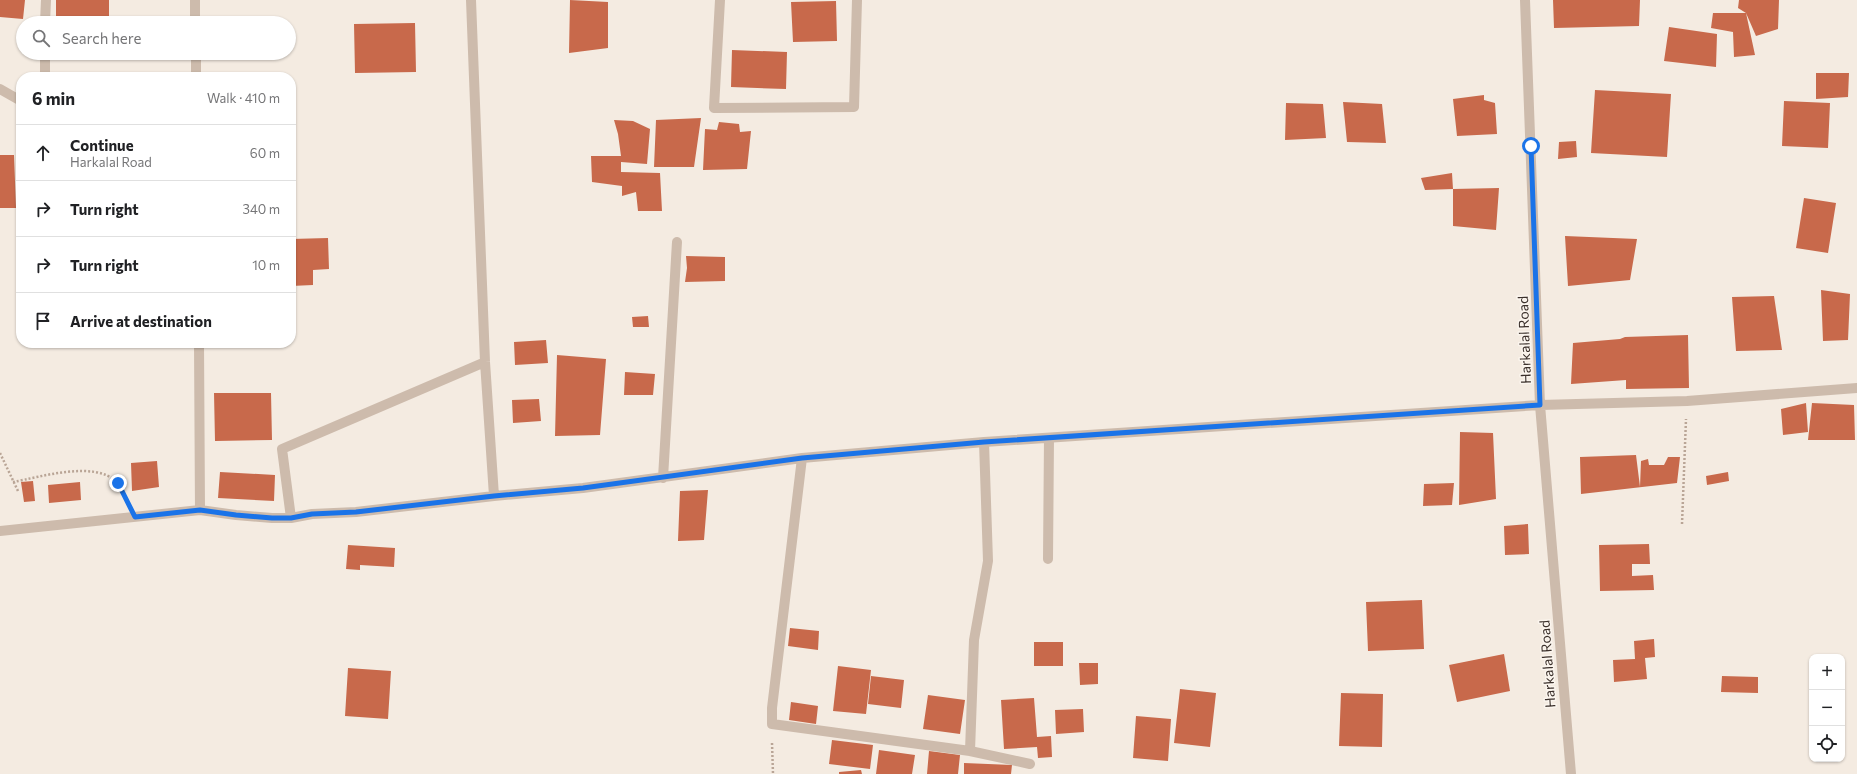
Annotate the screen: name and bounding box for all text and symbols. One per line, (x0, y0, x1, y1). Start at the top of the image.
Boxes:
search box (16, 16, 296, 60)
icon: search (30, 27, 52, 49)
text: Search here (62, 29, 141, 47)
text: 6 min (32, 88, 75, 109)
text: Walk · 410 m (207, 90, 280, 106)
text: Continue (70, 136, 134, 154)
route start (1522, 137, 1540, 155)
icon: ahead (32, 142, 54, 164)
text: 60 m (250, 145, 280, 161)
text: Harkalal Road (70, 154, 152, 170)
icon: right (32, 198, 54, 220)
text: Turn right (70, 200, 139, 218)
text: 340 m (242, 201, 280, 217)
icon: right (32, 254, 54, 276)
text: Turn right (70, 256, 139, 274)
text: 10 m (252, 257, 280, 273)
street label: Harkalal Road (1514, 296, 1534, 384)
icon: arrive (32, 310, 54, 332)
text: Arrive at destination (70, 312, 212, 330)
route end (109, 474, 127, 492)
street label: Harkalal Road (1535, 619, 1559, 709)
map controls (1809, 654, 1845, 762)
button: + (1809, 654, 1845, 690)
button: − (1809, 690, 1845, 726)
button: locate (1809, 726, 1845, 762)

